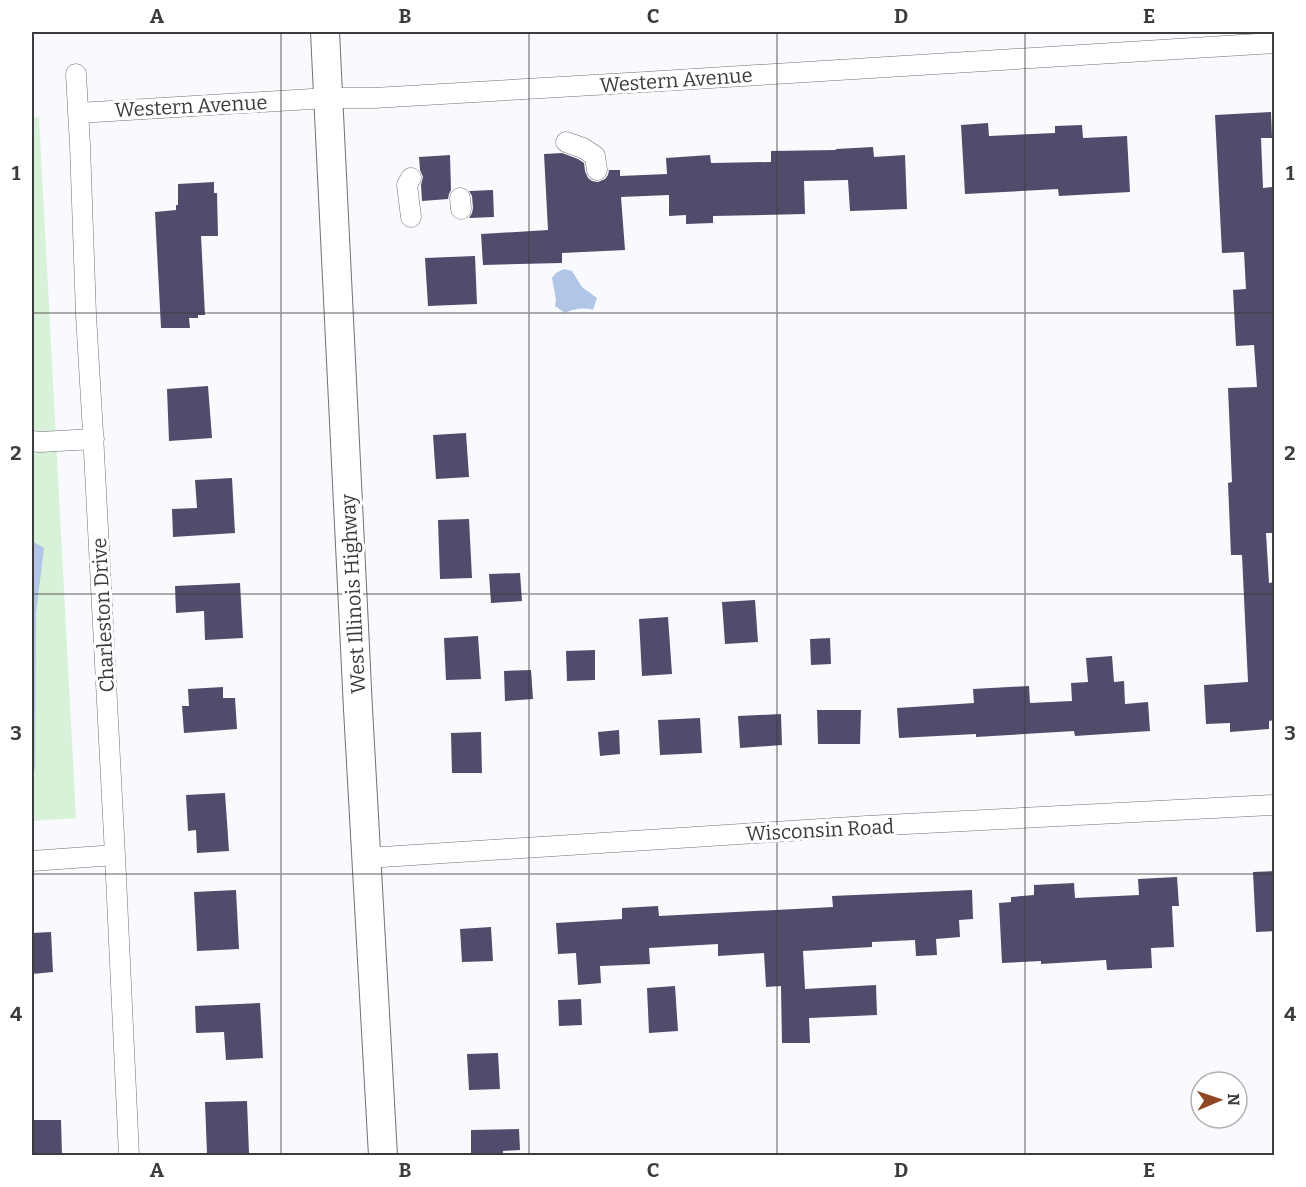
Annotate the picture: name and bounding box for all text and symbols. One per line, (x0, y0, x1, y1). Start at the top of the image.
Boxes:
text: A (150, 4, 165, 28)
text: B (399, 4, 412, 28)
text: C (647, 4, 659, 28)
text: D (894, 4, 908, 28)
text: E (1143, 4, 1155, 28)
street label: Western Avenue (599, 63, 753, 97)
street label: Western Avenue (114, 90, 268, 122)
text: 1 (12, 161, 21, 185)
text: 1 (1286, 161, 1295, 185)
text: 2 (10, 441, 22, 465)
text: 2 (1284, 441, 1296, 465)
street label: West Illinois Highway (336, 493, 370, 695)
street label: Charleston Drive (87, 537, 119, 693)
text: 3 (10, 721, 22, 745)
text: 3 (1284, 721, 1296, 745)
street label: Wisconsin Road (745, 814, 895, 846)
text: 4 (10, 1002, 22, 1026)
text: 4 (1284, 1002, 1296, 1026)
north arrow (1189, 1070, 1249, 1130)
text: N (1224, 1093, 1243, 1106)
text: A (150, 1158, 165, 1182)
text: B (399, 1158, 412, 1182)
text: C (647, 1158, 659, 1182)
text: D (894, 1158, 908, 1182)
text: E (1143, 1158, 1155, 1182)

